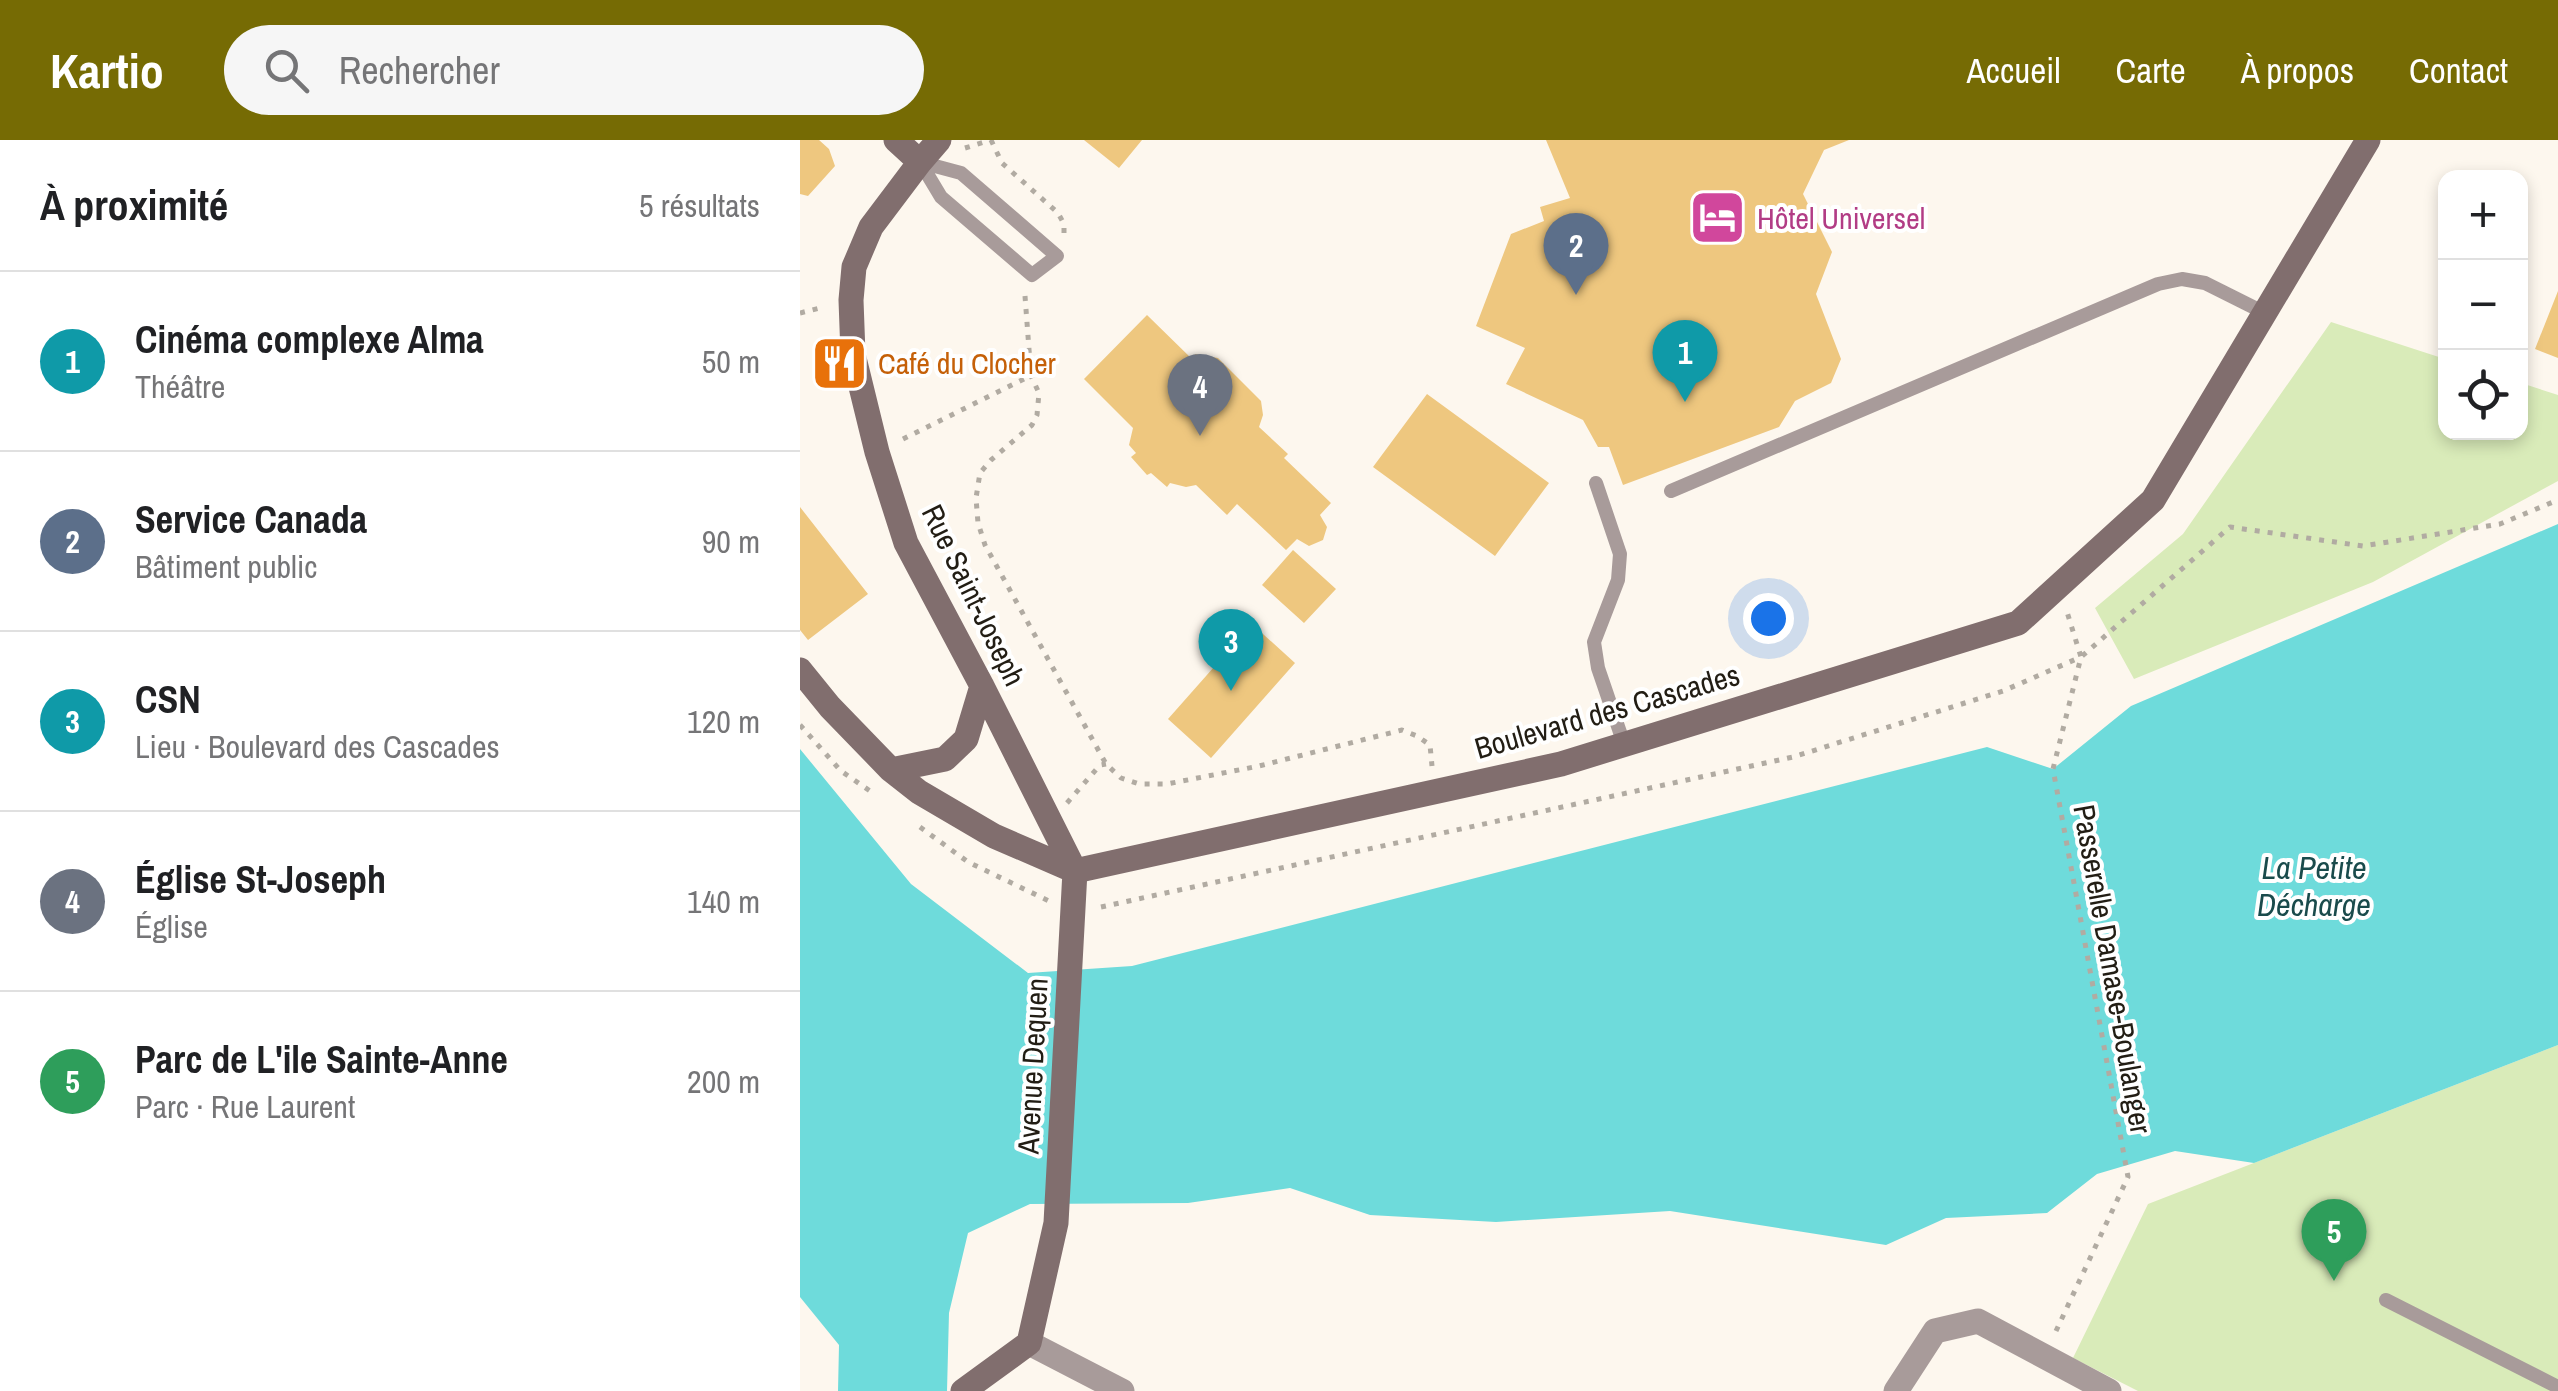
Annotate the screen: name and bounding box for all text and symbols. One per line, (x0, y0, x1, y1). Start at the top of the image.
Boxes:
search box (224, 25, 924, 115)
text: Kartio (50, 38, 164, 103)
icon: search (259, 43, 314, 98)
text: Rechercher (339, 45, 500, 96)
text: Accueil (1966, 47, 2061, 94)
text: Carte (2116, 47, 2186, 94)
text: À propos (2241, 47, 2354, 94)
text: Contact (2409, 47, 2508, 94)
map controls (2438, 170, 2528, 440)
button: + (2438, 170, 2528, 260)
text: À proximité (40, 177, 228, 233)
text: 5 résultats (639, 184, 760, 227)
hotel icon: Hôtel Universel (1688, 188, 1748, 248)
place label: Hôtel Universel (1757, 198, 1925, 238)
pin: 2 (1544, 212, 1608, 295)
button: − (2438, 260, 2528, 350)
text: Cinéma complexe Alma (135, 314, 484, 365)
pin: 1 (1652, 320, 1718, 402)
restaurant icon: Café du Clocher (809, 333, 869, 393)
text: 1 (65, 340, 80, 383)
text: 50 m (702, 340, 760, 383)
place label: Café du Clocher (878, 343, 1057, 383)
button: locate (2438, 350, 2528, 440)
pin: 4 (1168, 354, 1232, 436)
text: Théâtre (135, 365, 225, 408)
text: Service Canada (135, 494, 367, 545)
street label: Rue Saint-Joseph (913, 498, 1035, 692)
text: 2 (65, 520, 80, 563)
text: 90 m (702, 520, 760, 563)
text: Bâtiment public (135, 545, 317, 588)
your location (1743, 593, 1794, 644)
pin: 3 (1198, 608, 1264, 691)
street label: Boulevard des Cascades (1470, 654, 1744, 768)
text: CSN (135, 674, 201, 725)
text: 3 (65, 700, 80, 743)
text: 120 m (687, 700, 760, 743)
text: Lieu · Boulevard des Cascades (135, 725, 500, 768)
street label: Passerelle Damase-Boulanger (2064, 801, 2162, 1138)
water label: La Petite Décharge (2257, 846, 2371, 926)
text: Église St-Joseph (135, 854, 386, 905)
text: 4 (65, 880, 80, 923)
text: 140 m (687, 880, 760, 923)
text: Église (135, 905, 208, 948)
street label: Avenue Dequen (1007, 977, 1057, 1156)
text: Parc de L'ile Sainte-Anne (135, 1034, 508, 1085)
text: 5 (65, 1060, 80, 1103)
text: 200 m (687, 1060, 760, 1103)
text: Parc · Rue Laurent (135, 1085, 355, 1128)
pin: 5 (2302, 1198, 2366, 1281)

